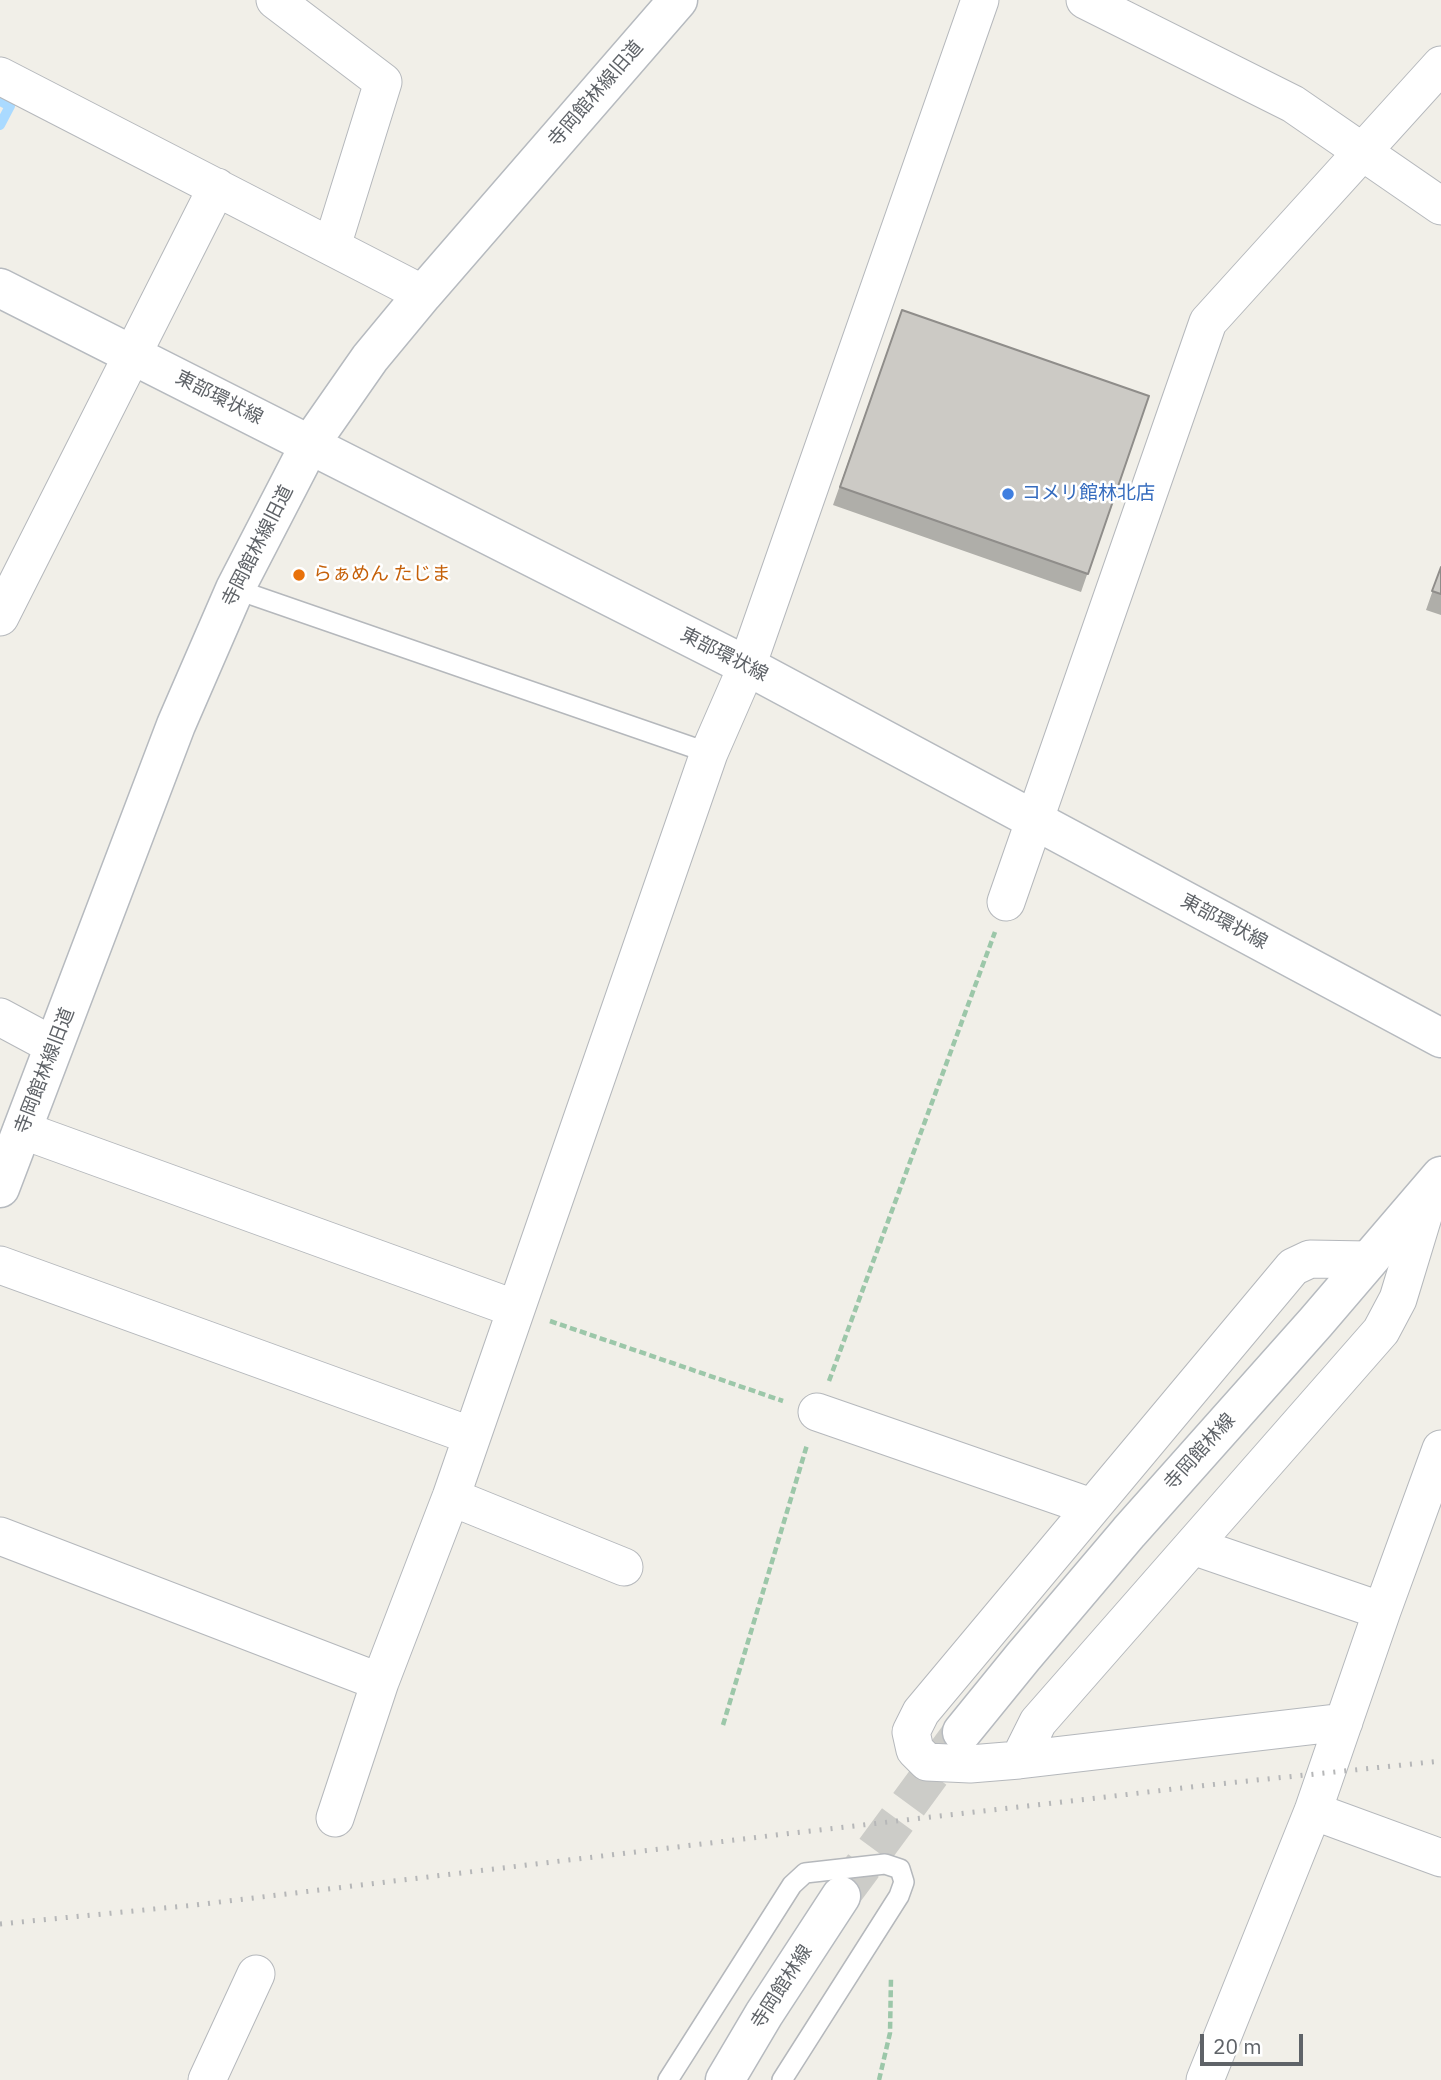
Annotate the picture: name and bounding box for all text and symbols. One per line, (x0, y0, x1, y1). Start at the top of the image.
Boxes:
street label: 寺岡館林線旧道 (544, 36, 648, 152)
street label: 東部環状線 (172, 366, 266, 430)
street label: 寺岡館林線旧道 (218, 482, 298, 610)
place label: コメリ館林北店 (1022, 483, 1155, 505)
marker: コメリ館林北店 (1000, 486, 1016, 502)
place label: らぁめん たじま (313, 564, 450, 586)
marker: らぁめん たじま (291, 567, 307, 583)
street label: 東部環状線 (677, 623, 771, 687)
street label: 東部環状線 (1177, 890, 1271, 954)
street label: 寺岡館林線旧道 (11, 1005, 79, 1137)
street label: 寺岡館林線 (1160, 1409, 1240, 1495)
street label: 寺岡館林線 (747, 1941, 817, 2033)
scale bar (1203, 2021, 1306, 2064)
text: 20 m (1213, 2032, 1262, 2060)

